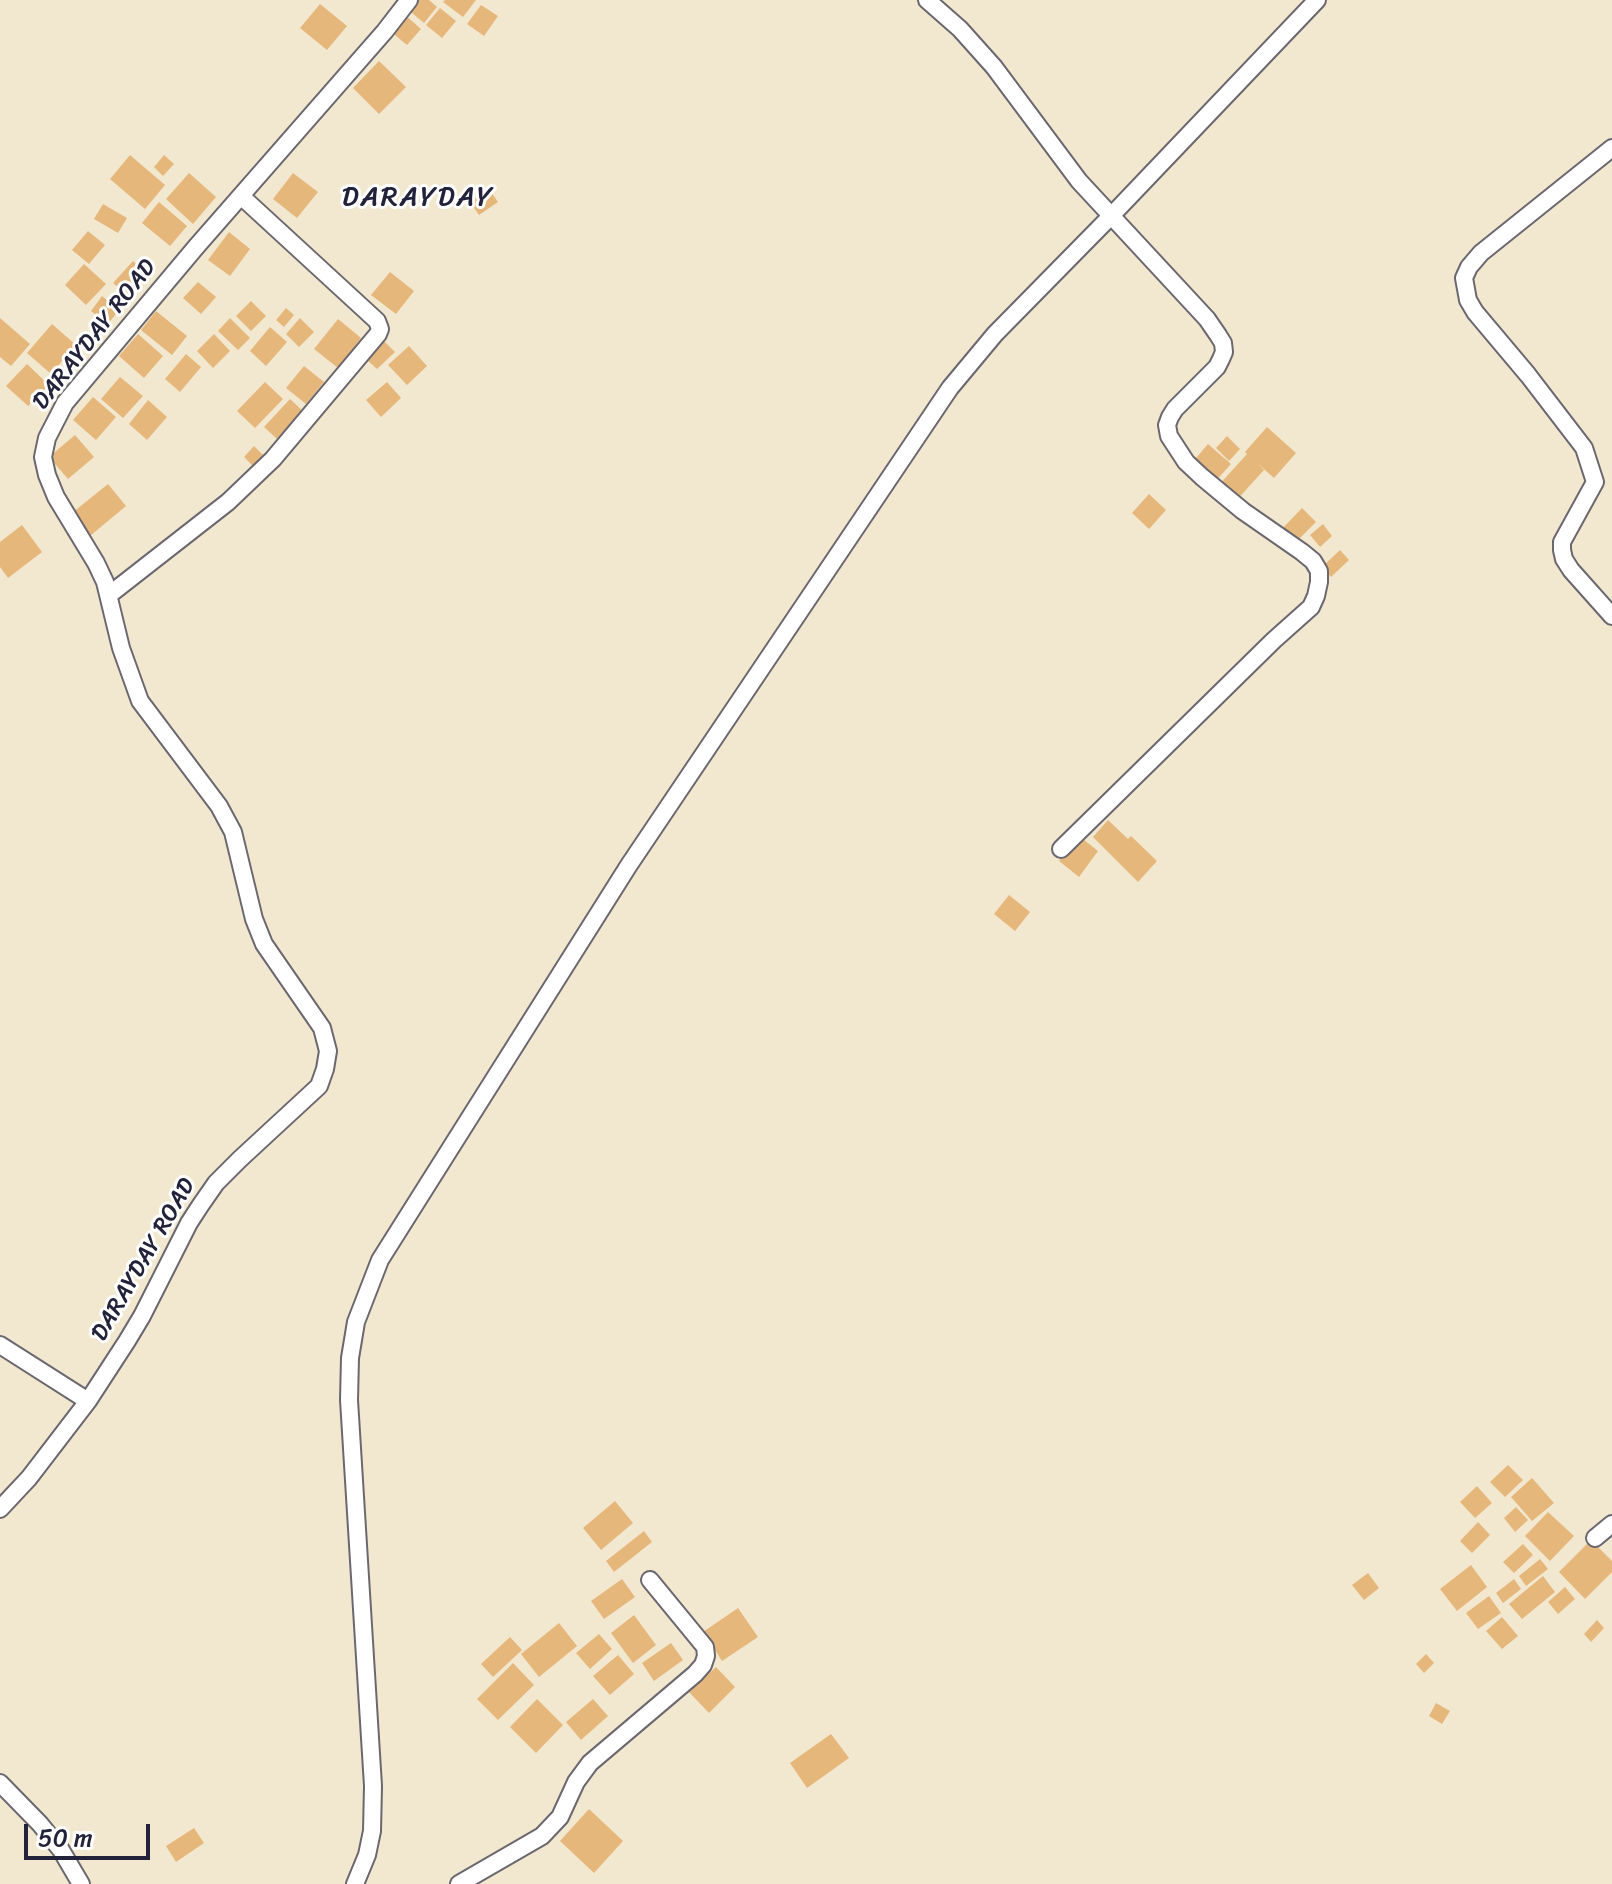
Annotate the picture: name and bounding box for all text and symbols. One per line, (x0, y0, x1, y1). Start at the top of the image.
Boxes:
district label: DARAYDAY (342, 181, 494, 215)
street label: DARAYDAY ROAD (27, 254, 163, 416)
street label: DARAYDAY ROAD (86, 1173, 202, 1347)
scale bar (28, 1808, 154, 1858)
text: 50 m (38, 1817, 93, 1859)

